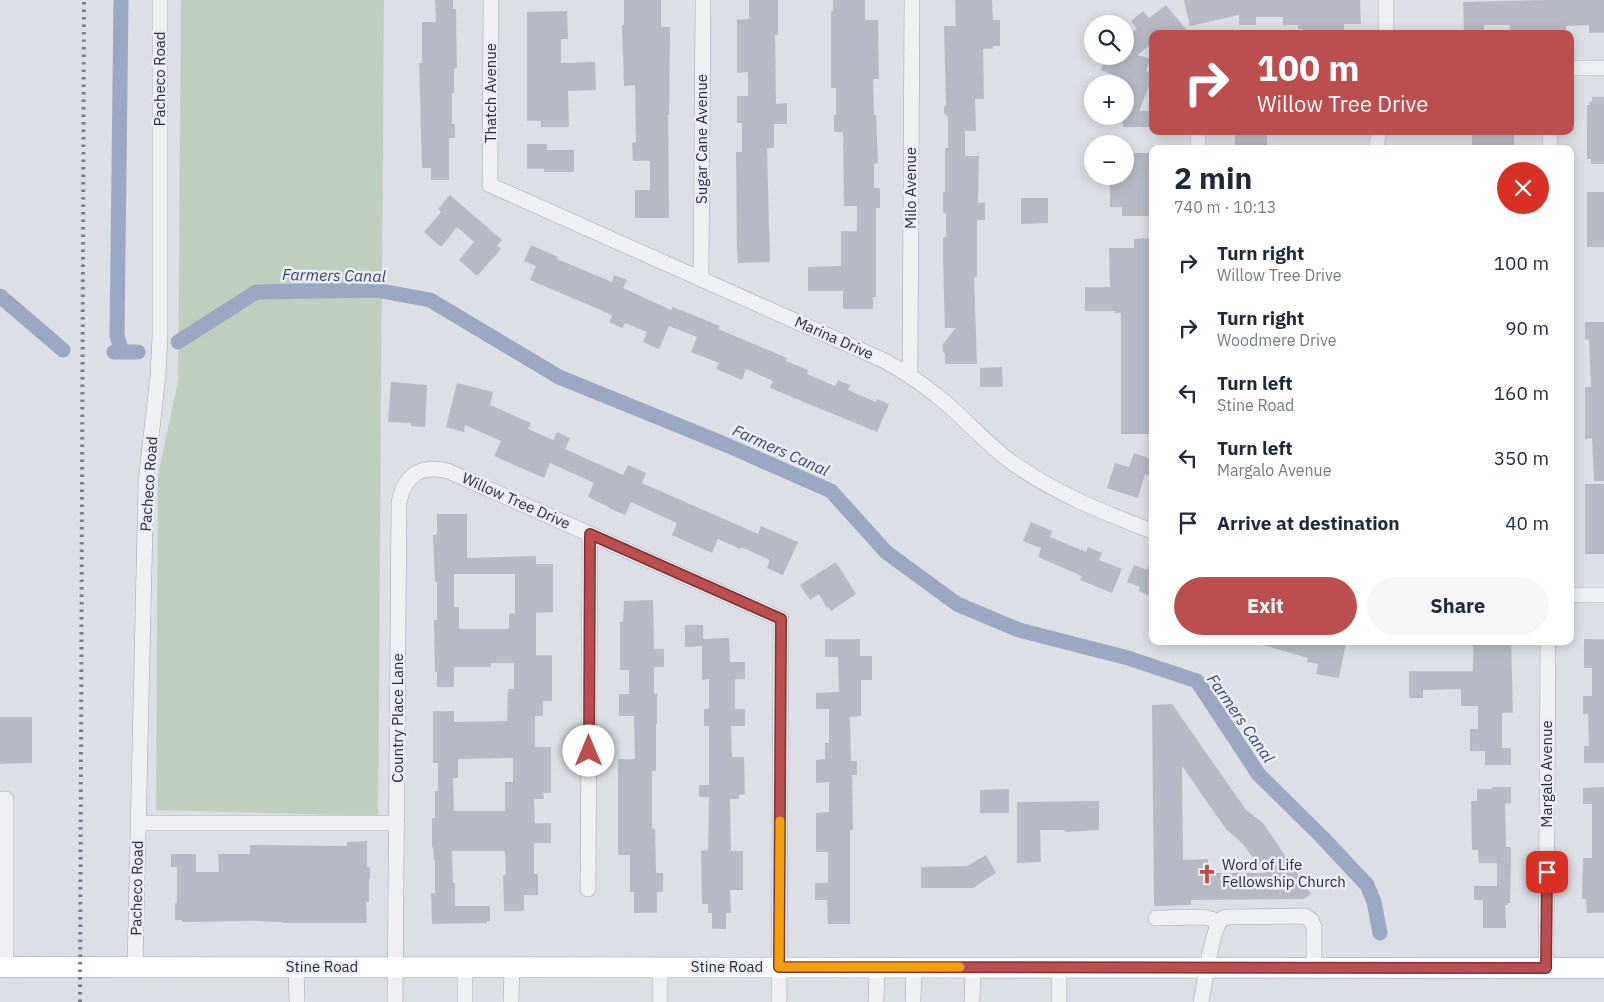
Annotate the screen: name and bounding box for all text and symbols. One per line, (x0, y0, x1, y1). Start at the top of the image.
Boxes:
map controls (1084, 15, 1134, 185)
button: search (1084, 15, 1134, 65)
street label: Pacheco Road (150, 31, 169, 127)
street label: Thatch Avenue (481, 43, 500, 143)
text: 100 m (1257, 45, 1360, 91)
icon: right (1174, 50, 1239, 115)
street label: Sugar Cane Avenue (692, 74, 711, 204)
button: + (1084, 75, 1134, 125)
text: Willow Tree Drive (1257, 89, 1428, 118)
button: − (1084, 135, 1134, 185)
street label: Milo Avenue (901, 147, 920, 229)
text: 2 min (1174, 158, 1252, 197)
button: close (1497, 162, 1549, 214)
text: 740 m · 10:13 (1174, 197, 1276, 217)
text: Turn right (1217, 241, 1304, 265)
icon: right (1174, 249, 1202, 277)
text: 100 m (1494, 251, 1549, 275)
water label: Farmers Canal (282, 264, 387, 286)
text: Willow Tree Drive (1217, 265, 1342, 285)
text: Turn right (1217, 306, 1304, 330)
street label: Marina Drive (792, 312, 877, 363)
icon: right (1174, 314, 1202, 342)
text: 90 m (1505, 316, 1549, 340)
text: Woodmere Drive (1217, 330, 1336, 350)
text: Turn left (1217, 371, 1293, 395)
icon: left (1174, 379, 1202, 407)
text: 160 m (1494, 381, 1549, 405)
text: Stine Road (1217, 395, 1294, 415)
water label: Farmers Canal (730, 420, 833, 481)
street label: Pacheco Road (136, 436, 161, 532)
text: Turn left (1217, 436, 1293, 460)
icon: left (1174, 444, 1202, 472)
text: 350 m (1494, 446, 1549, 470)
text: Margalo Avenue (1217, 460, 1332, 480)
street label: Willow Tree Drive (459, 468, 573, 533)
icon: arrive (1174, 509, 1202, 537)
text: Arrive at destination (1217, 511, 1400, 535)
text: 40 m (1505, 511, 1549, 535)
button: Exit (1174, 577, 1357, 635)
button: Share (1367, 577, 1549, 635)
street label: Country Place Lane (388, 653, 407, 783)
water label: Farmers Canal (1203, 670, 1279, 767)
street label: Margalo Avenue (1537, 720, 1556, 828)
position arrow (562, 724, 614, 776)
street label: Pacheco Road (126, 840, 147, 936)
pin (1526, 851, 1568, 893)
place label: Word of Life Fellowship Church (1222, 855, 1346, 891)
icon: arrive (1533, 858, 1561, 886)
church icon: Word of Life Fellowship Church (1196, 863, 1218, 885)
street label: Stine Road (286, 957, 358, 976)
street label: Stine Road (691, 957, 763, 976)

